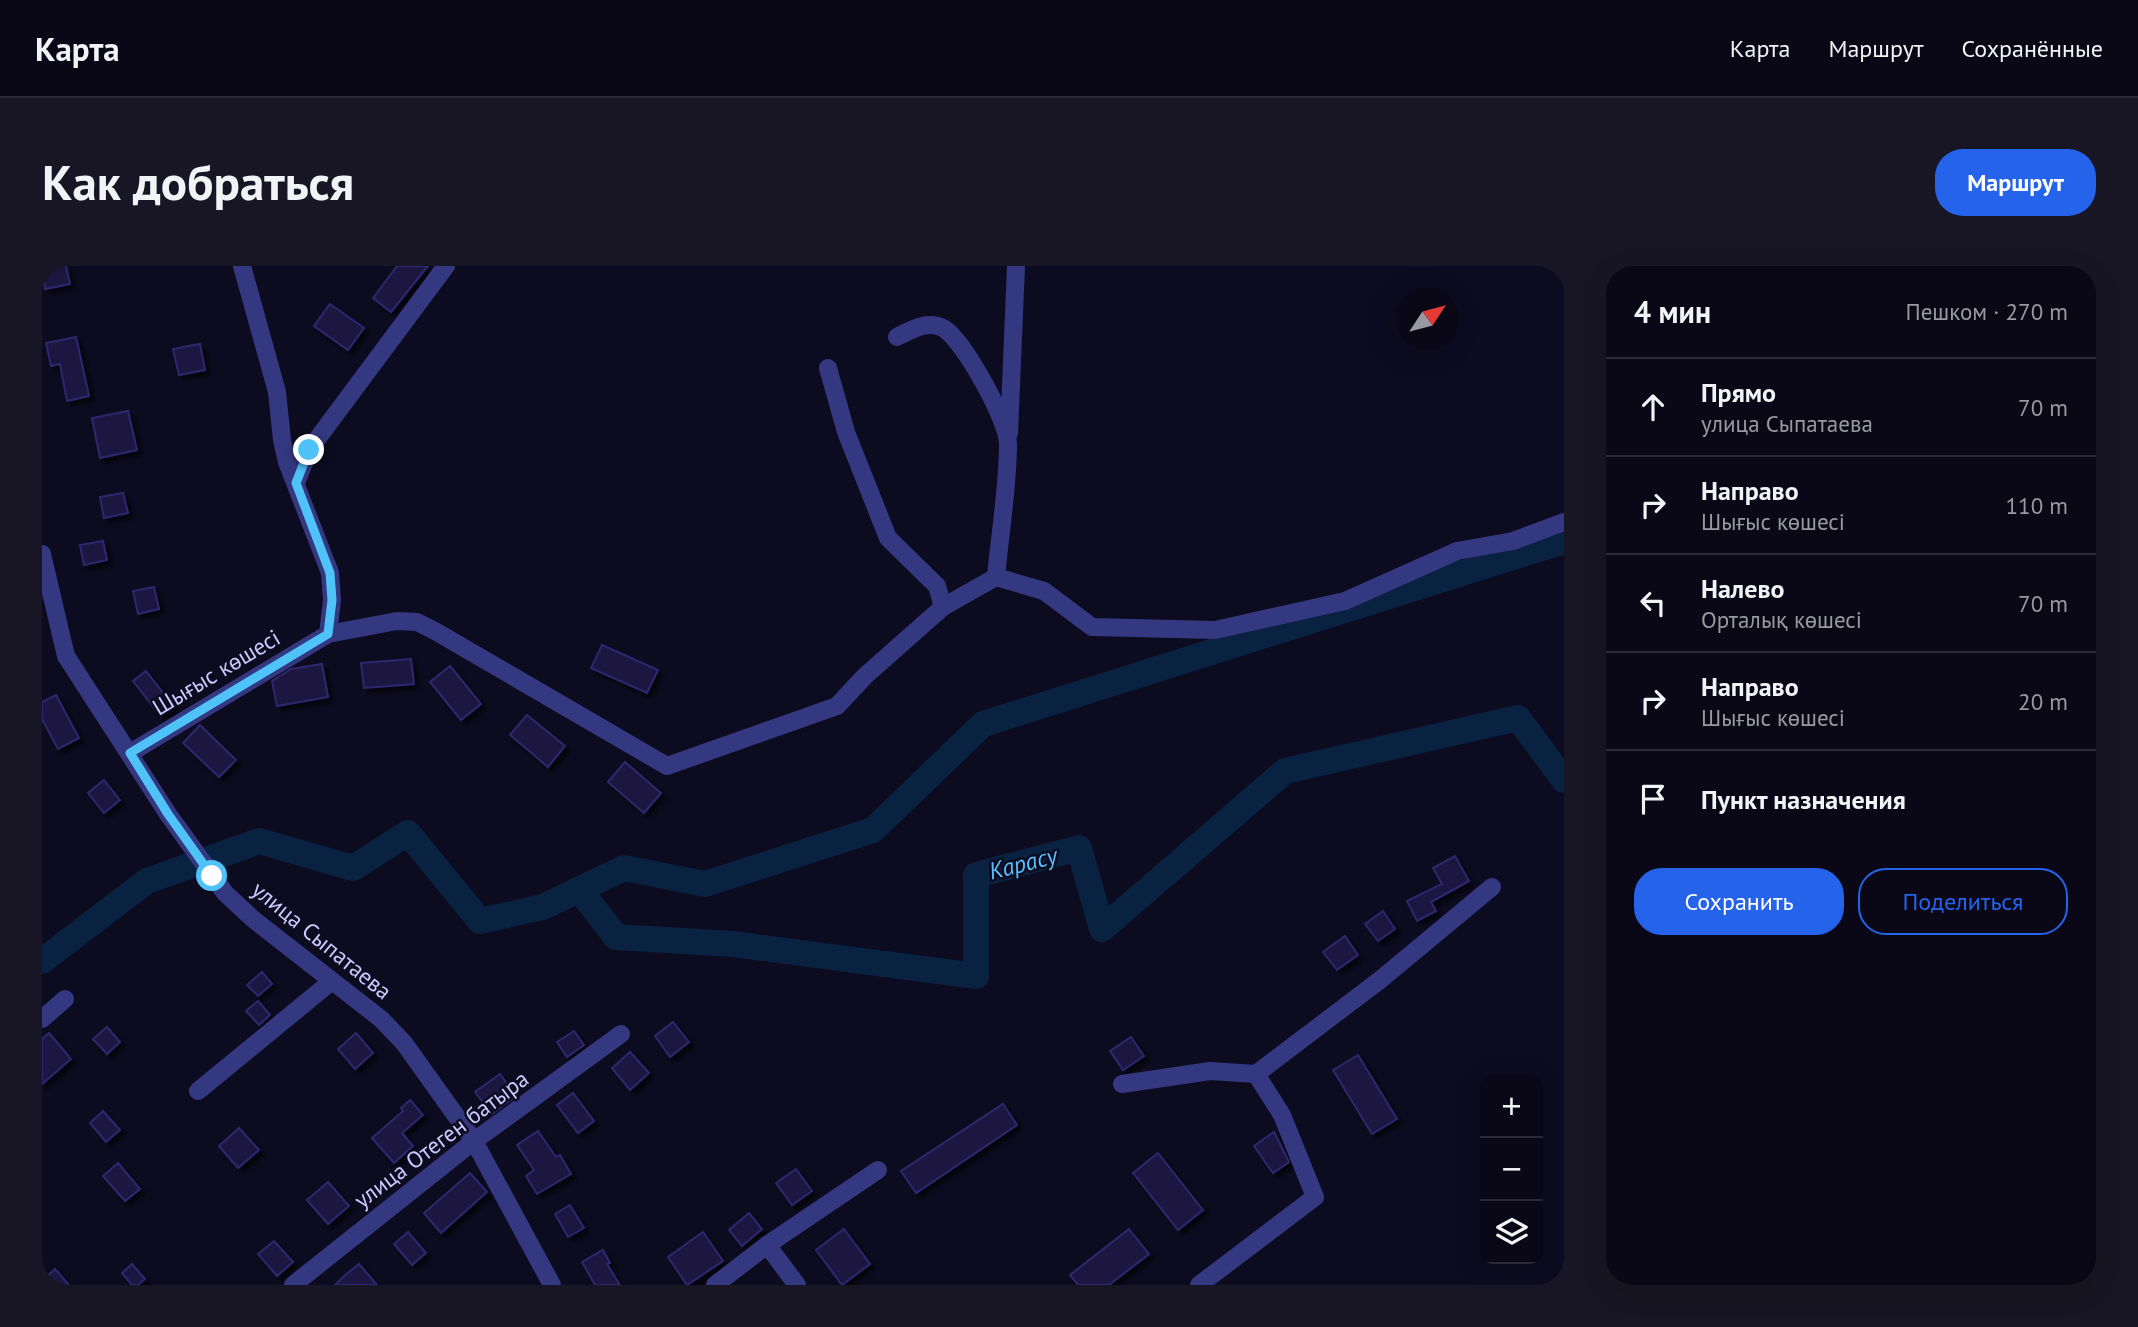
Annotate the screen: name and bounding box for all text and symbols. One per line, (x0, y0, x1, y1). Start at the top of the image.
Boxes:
text: Карта (35, 27, 120, 70)
text: Карта (1730, 33, 1790, 64)
text: Маршрут (1828, 33, 1923, 64)
text: Сохранённые (1961, 33, 2103, 64)
button: Маршрут (1935, 149, 2096, 216)
text: Как добраться (42, 150, 354, 214)
north arrow (1396, 287, 1459, 350)
text: 4 мин (1634, 292, 1711, 331)
text: Пешком · 270 m (1905, 297, 2068, 326)
text: Прямо (1701, 376, 1776, 409)
icon: ahead (1634, 388, 1672, 426)
text: 70 m (2018, 393, 2068, 422)
text: улица Сыпатаева (1701, 409, 1873, 438)
route end (293, 434, 324, 465)
text: Направо (1701, 474, 1799, 507)
icon: right (1634, 486, 1672, 524)
text: 110 m (2006, 491, 2068, 520)
text: Шығыс көшесі (1701, 507, 1845, 536)
text: Налево (1701, 572, 1785, 605)
icon: left (1634, 584, 1672, 622)
text: 70 m (2018, 589, 2068, 618)
text: Орталық көшесі (1701, 605, 1862, 634)
street label: Шығыс көшесі (147, 623, 285, 721)
text: Направо (1701, 670, 1799, 703)
icon: right (1634, 682, 1672, 720)
text: 20 m (2018, 687, 2068, 716)
text: Шығыс көшесі (1701, 703, 1845, 732)
icon: arrive (1634, 780, 1672, 818)
text: Пункт назначения (1701, 783, 1906, 816)
water label: Карасу (986, 839, 1062, 886)
route start (196, 860, 227, 891)
button: Сохранить (1634, 868, 1844, 935)
button: Поделиться (1858, 868, 2068, 935)
street label: улица Сыпатаева (246, 875, 398, 1005)
street label: улица Отеген батыра (348, 1064, 534, 1214)
map controls (1480, 1075, 1543, 1264)
button: + (1480, 1075, 1543, 1138)
button: − (1480, 1138, 1543, 1201)
button: layers (1480, 1201, 1543, 1264)

